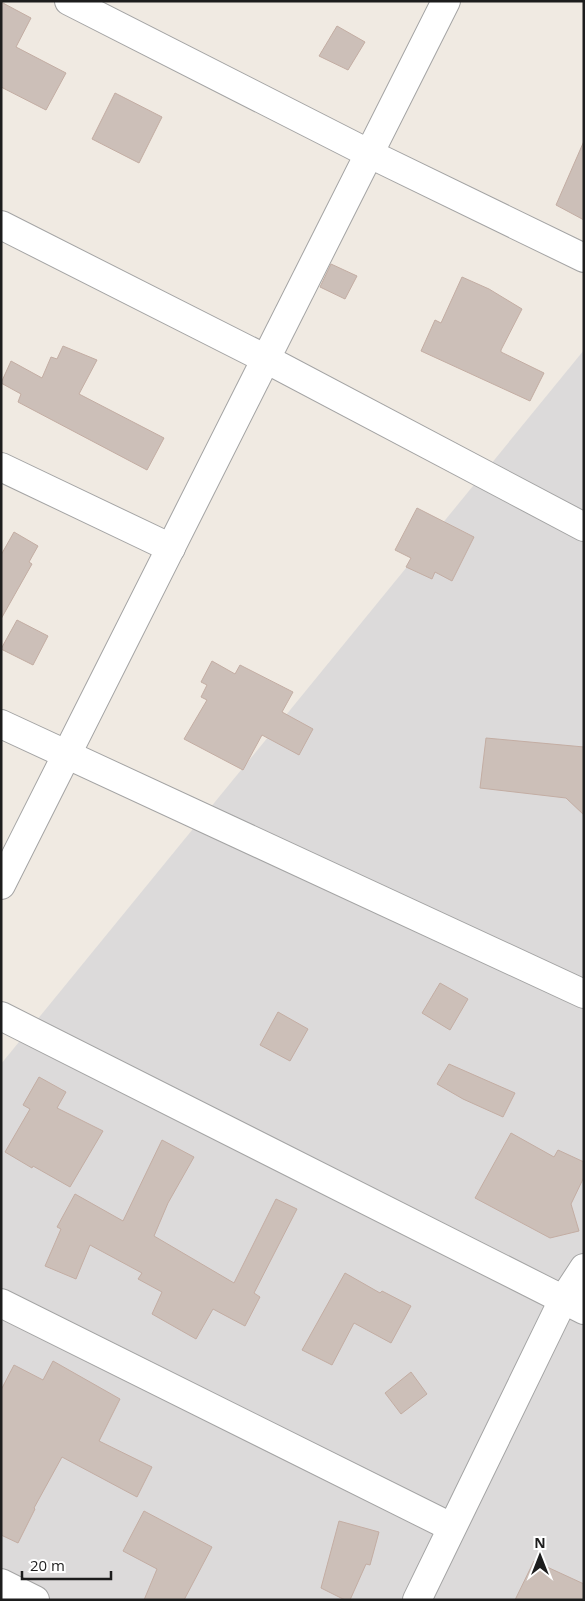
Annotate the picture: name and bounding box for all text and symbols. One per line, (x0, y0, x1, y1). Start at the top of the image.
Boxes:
north arrow (515, 1531, 565, 1581)
text: N (534, 1533, 546, 1552)
scale bar (22, 1548, 111, 1580)
text: 20 m (30, 1555, 65, 1575)

